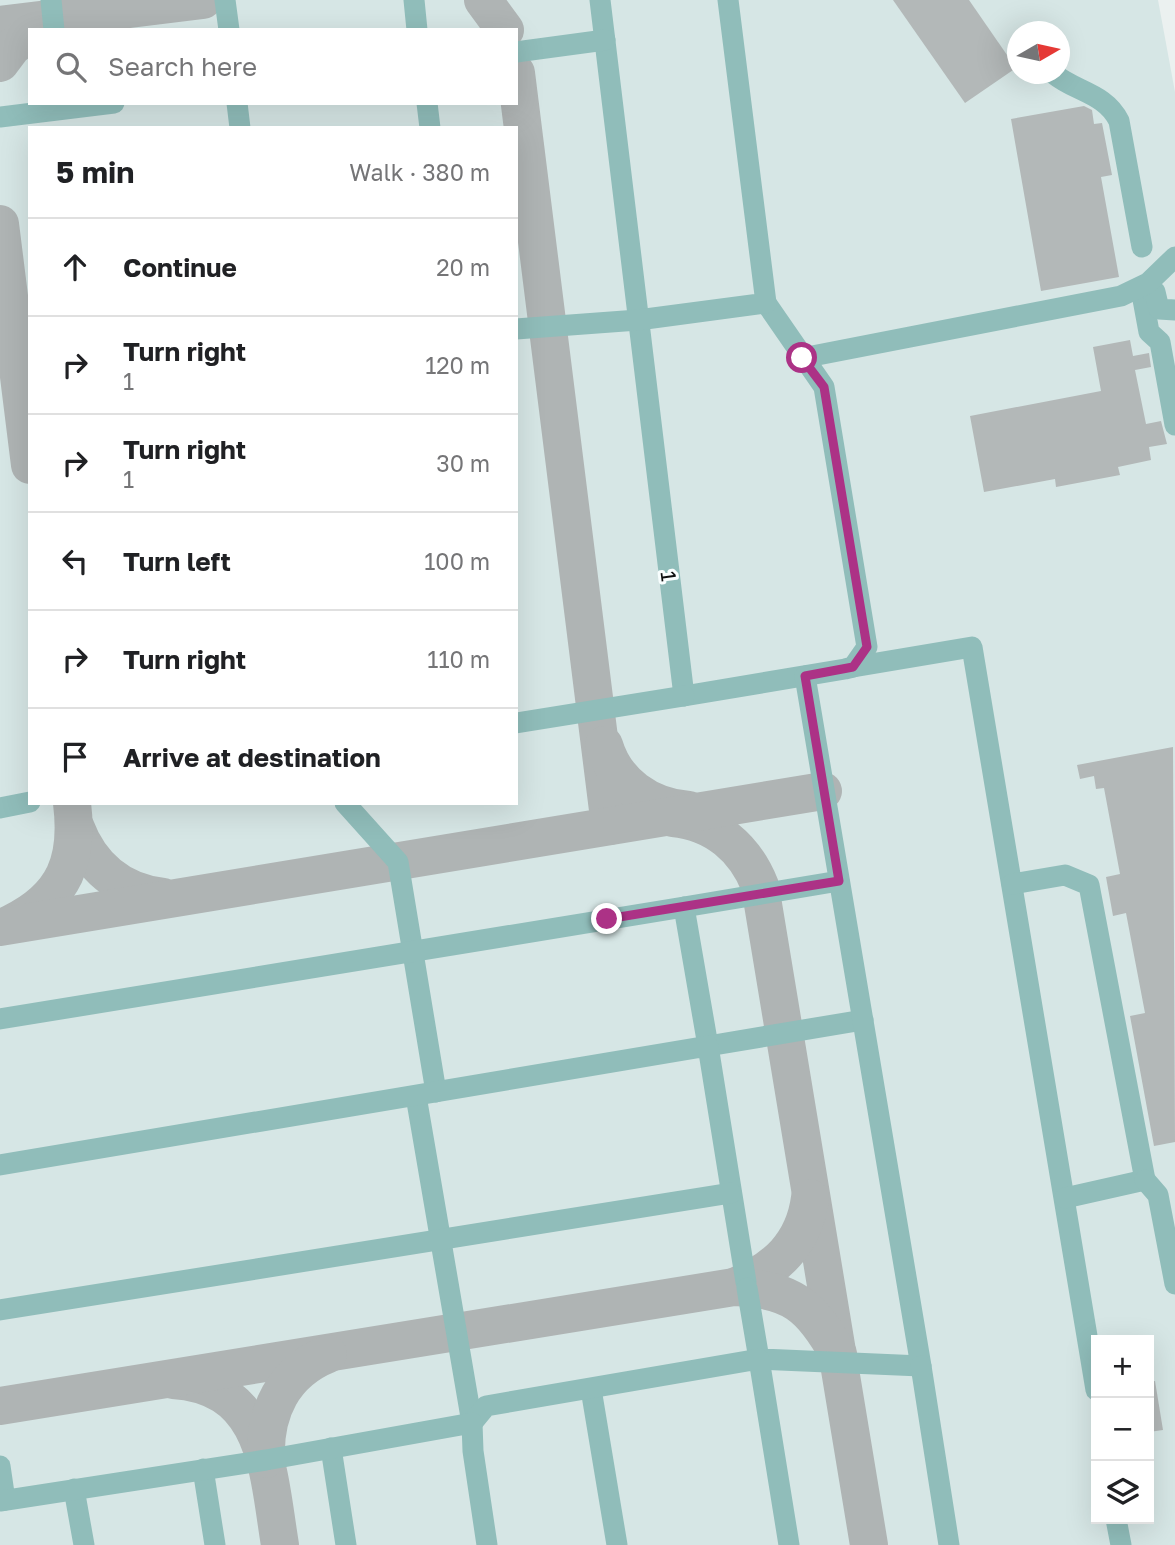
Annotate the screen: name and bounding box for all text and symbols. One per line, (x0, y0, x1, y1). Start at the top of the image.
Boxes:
north arrow (1007, 21, 1070, 84)
search box (28, 28, 518, 105)
icon: search (52, 48, 90, 86)
text: Search here (108, 51, 257, 82)
text: 5 min (56, 154, 134, 190)
text: Walk · 380 m (349, 158, 490, 186)
icon: ahead (56, 248, 94, 286)
text: Continue (123, 252, 237, 283)
text: 20 m (436, 253, 490, 281)
text: Turn right (123, 336, 246, 367)
route start (786, 342, 817, 373)
icon: right (56, 346, 94, 384)
text: 120 m (425, 351, 490, 379)
text: 1 (123, 367, 134, 395)
text: Turn right (123, 434, 246, 465)
icon: right (56, 444, 94, 482)
text: 30 m (436, 449, 490, 477)
text: 1 (123, 465, 134, 493)
icon: left (56, 542, 94, 580)
text: Turn left (123, 546, 231, 577)
text: 100 m (424, 547, 490, 575)
street label: 1 (655, 569, 683, 583)
icon: right (56, 640, 94, 678)
text: Turn right (123, 644, 246, 675)
text: 110 m (427, 645, 490, 673)
icon: arrive (56, 738, 94, 776)
text: Arrive at destination (123, 742, 381, 773)
route end (591, 903, 622, 934)
map controls (1091, 1335, 1154, 1524)
button: + (1091, 1335, 1154, 1398)
button: − (1091, 1398, 1154, 1461)
button: layers (1091, 1461, 1154, 1524)

